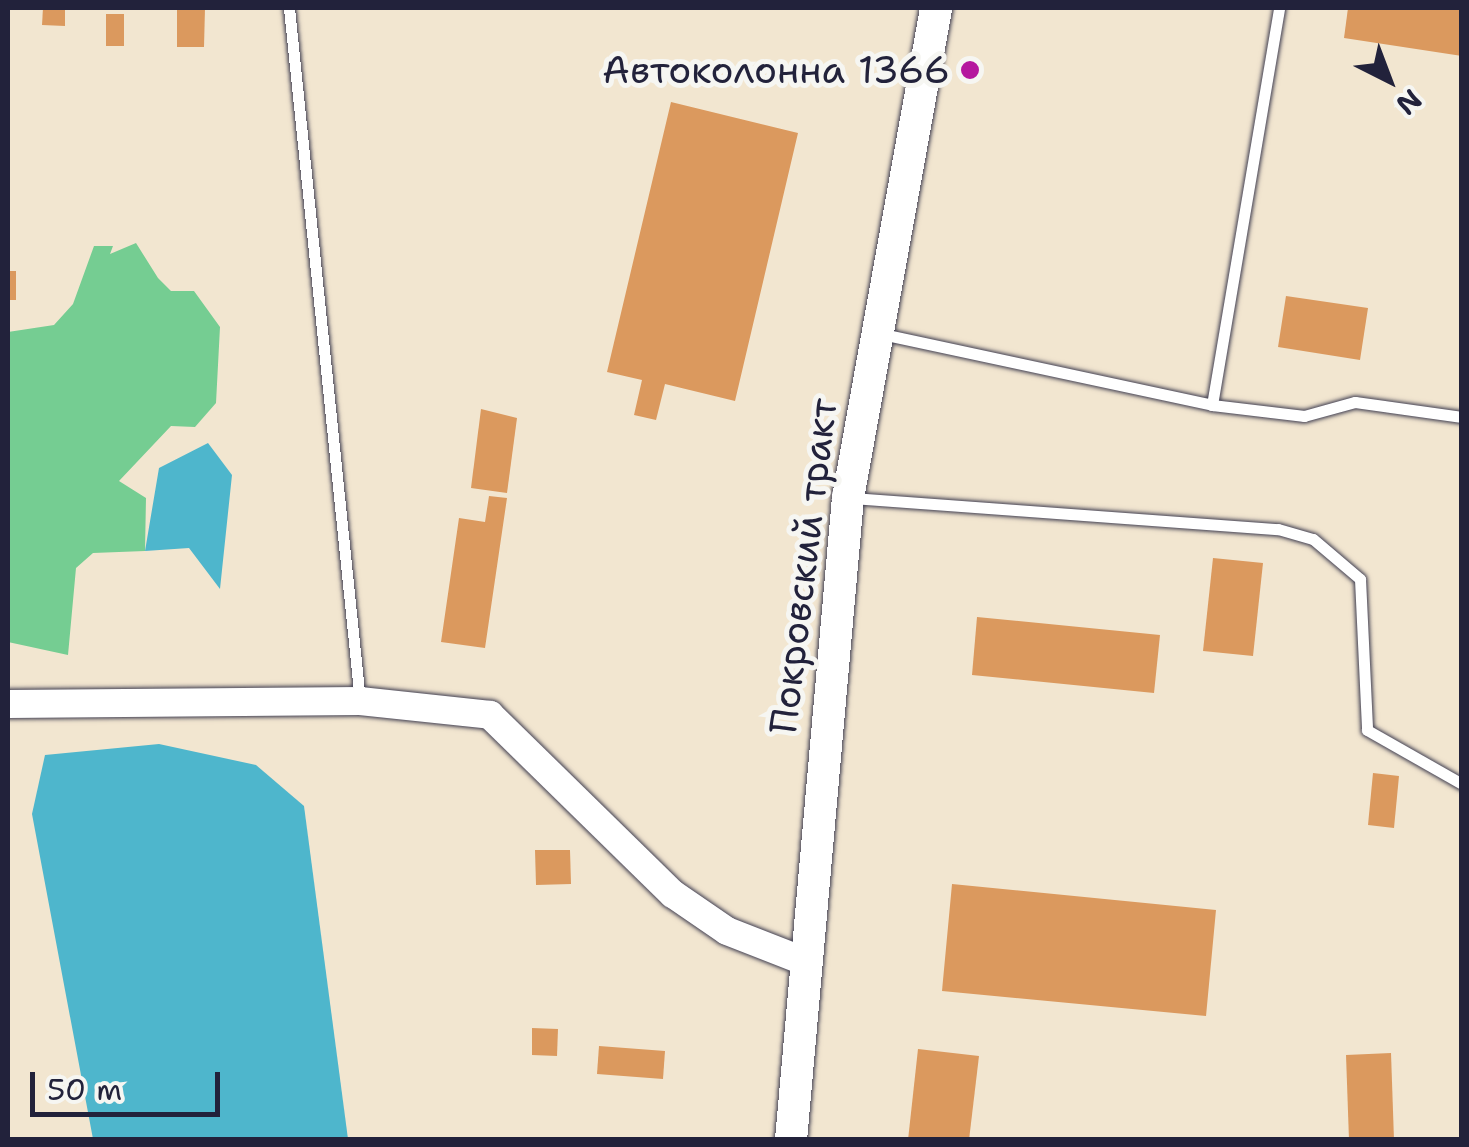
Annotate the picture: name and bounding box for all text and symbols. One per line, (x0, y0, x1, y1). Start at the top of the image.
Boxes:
north arrow (1339, 30, 1439, 130)
place label: Автоколонна 1366 (602, 47, 950, 93)
marker: Автоколонна 1366 (959, 59, 981, 81)
text: N (1388, 81, 1430, 124)
street label: Покровский тракт (760, 396, 846, 736)
scale bar (35, 1052, 225, 1114)
text: 50 m (47, 1069, 122, 1110)

